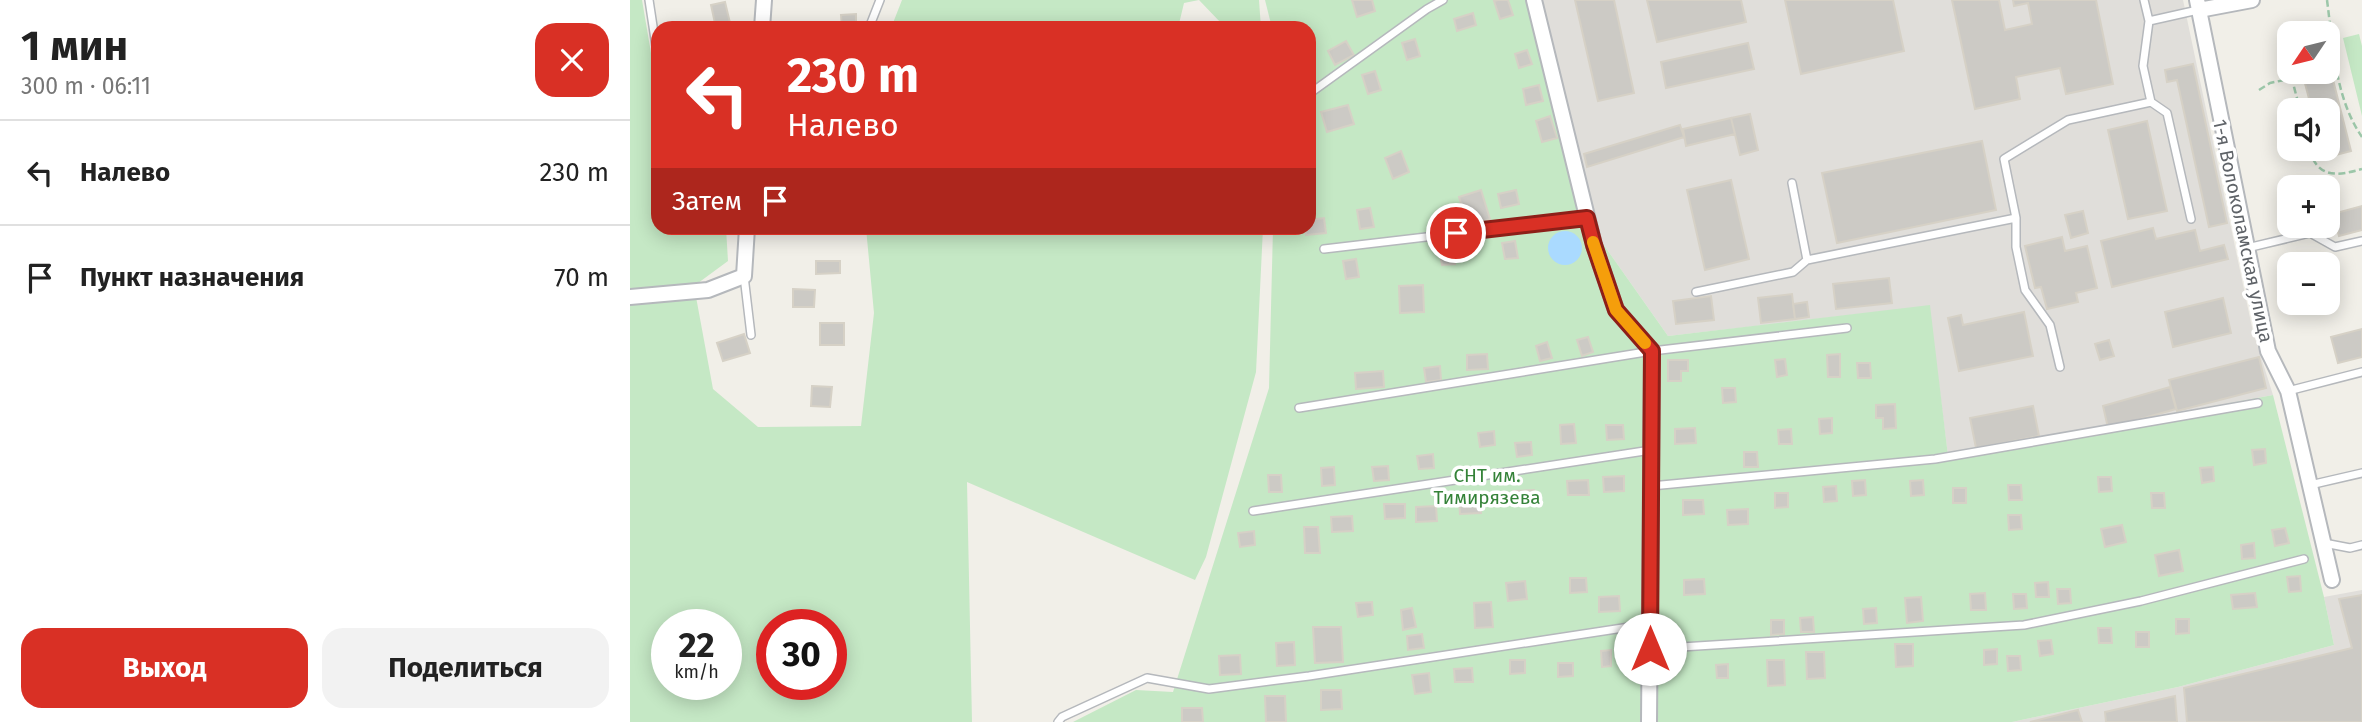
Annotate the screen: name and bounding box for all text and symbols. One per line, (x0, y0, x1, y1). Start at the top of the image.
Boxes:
text: 1 мин (21, 21, 128, 71)
north arrow (2277, 21, 2340, 84)
map controls (2277, 21, 2340, 315)
button: close (535, 23, 609, 97)
text: 230 m (787, 46, 919, 105)
icon: left (672, 49, 763, 140)
text: 300 m · 06:11 (21, 72, 151, 100)
button: sound (2277, 98, 2340, 161)
text: Налево (787, 106, 899, 144)
street label: 1-я Волоколамская улица (2208, 117, 2278, 345)
icon: left (21, 154, 59, 192)
text: Налево (80, 157, 170, 188)
text: 230 m (540, 157, 609, 188)
button: + (2277, 175, 2340, 238)
icon: arrive (756, 182, 794, 220)
text: Затем (672, 186, 742, 217)
pin (1426, 203, 1486, 263)
icon: arrive (1437, 214, 1475, 252)
button: − (2277, 252, 2340, 315)
icon: arrive (21, 259, 59, 297)
text: Пункт назначения (80, 262, 304, 293)
text: 70 m (554, 262, 609, 293)
park label: СНТ им. Тимирязева (1433, 464, 1541, 509)
speed limit sign: 30 (756, 609, 847, 700)
position arrow (1613, 612, 1687, 686)
text: 22 (678, 624, 715, 666)
button: Выход (21, 628, 308, 708)
button: Поделиться (322, 628, 609, 708)
text: km/h (674, 661, 719, 683)

